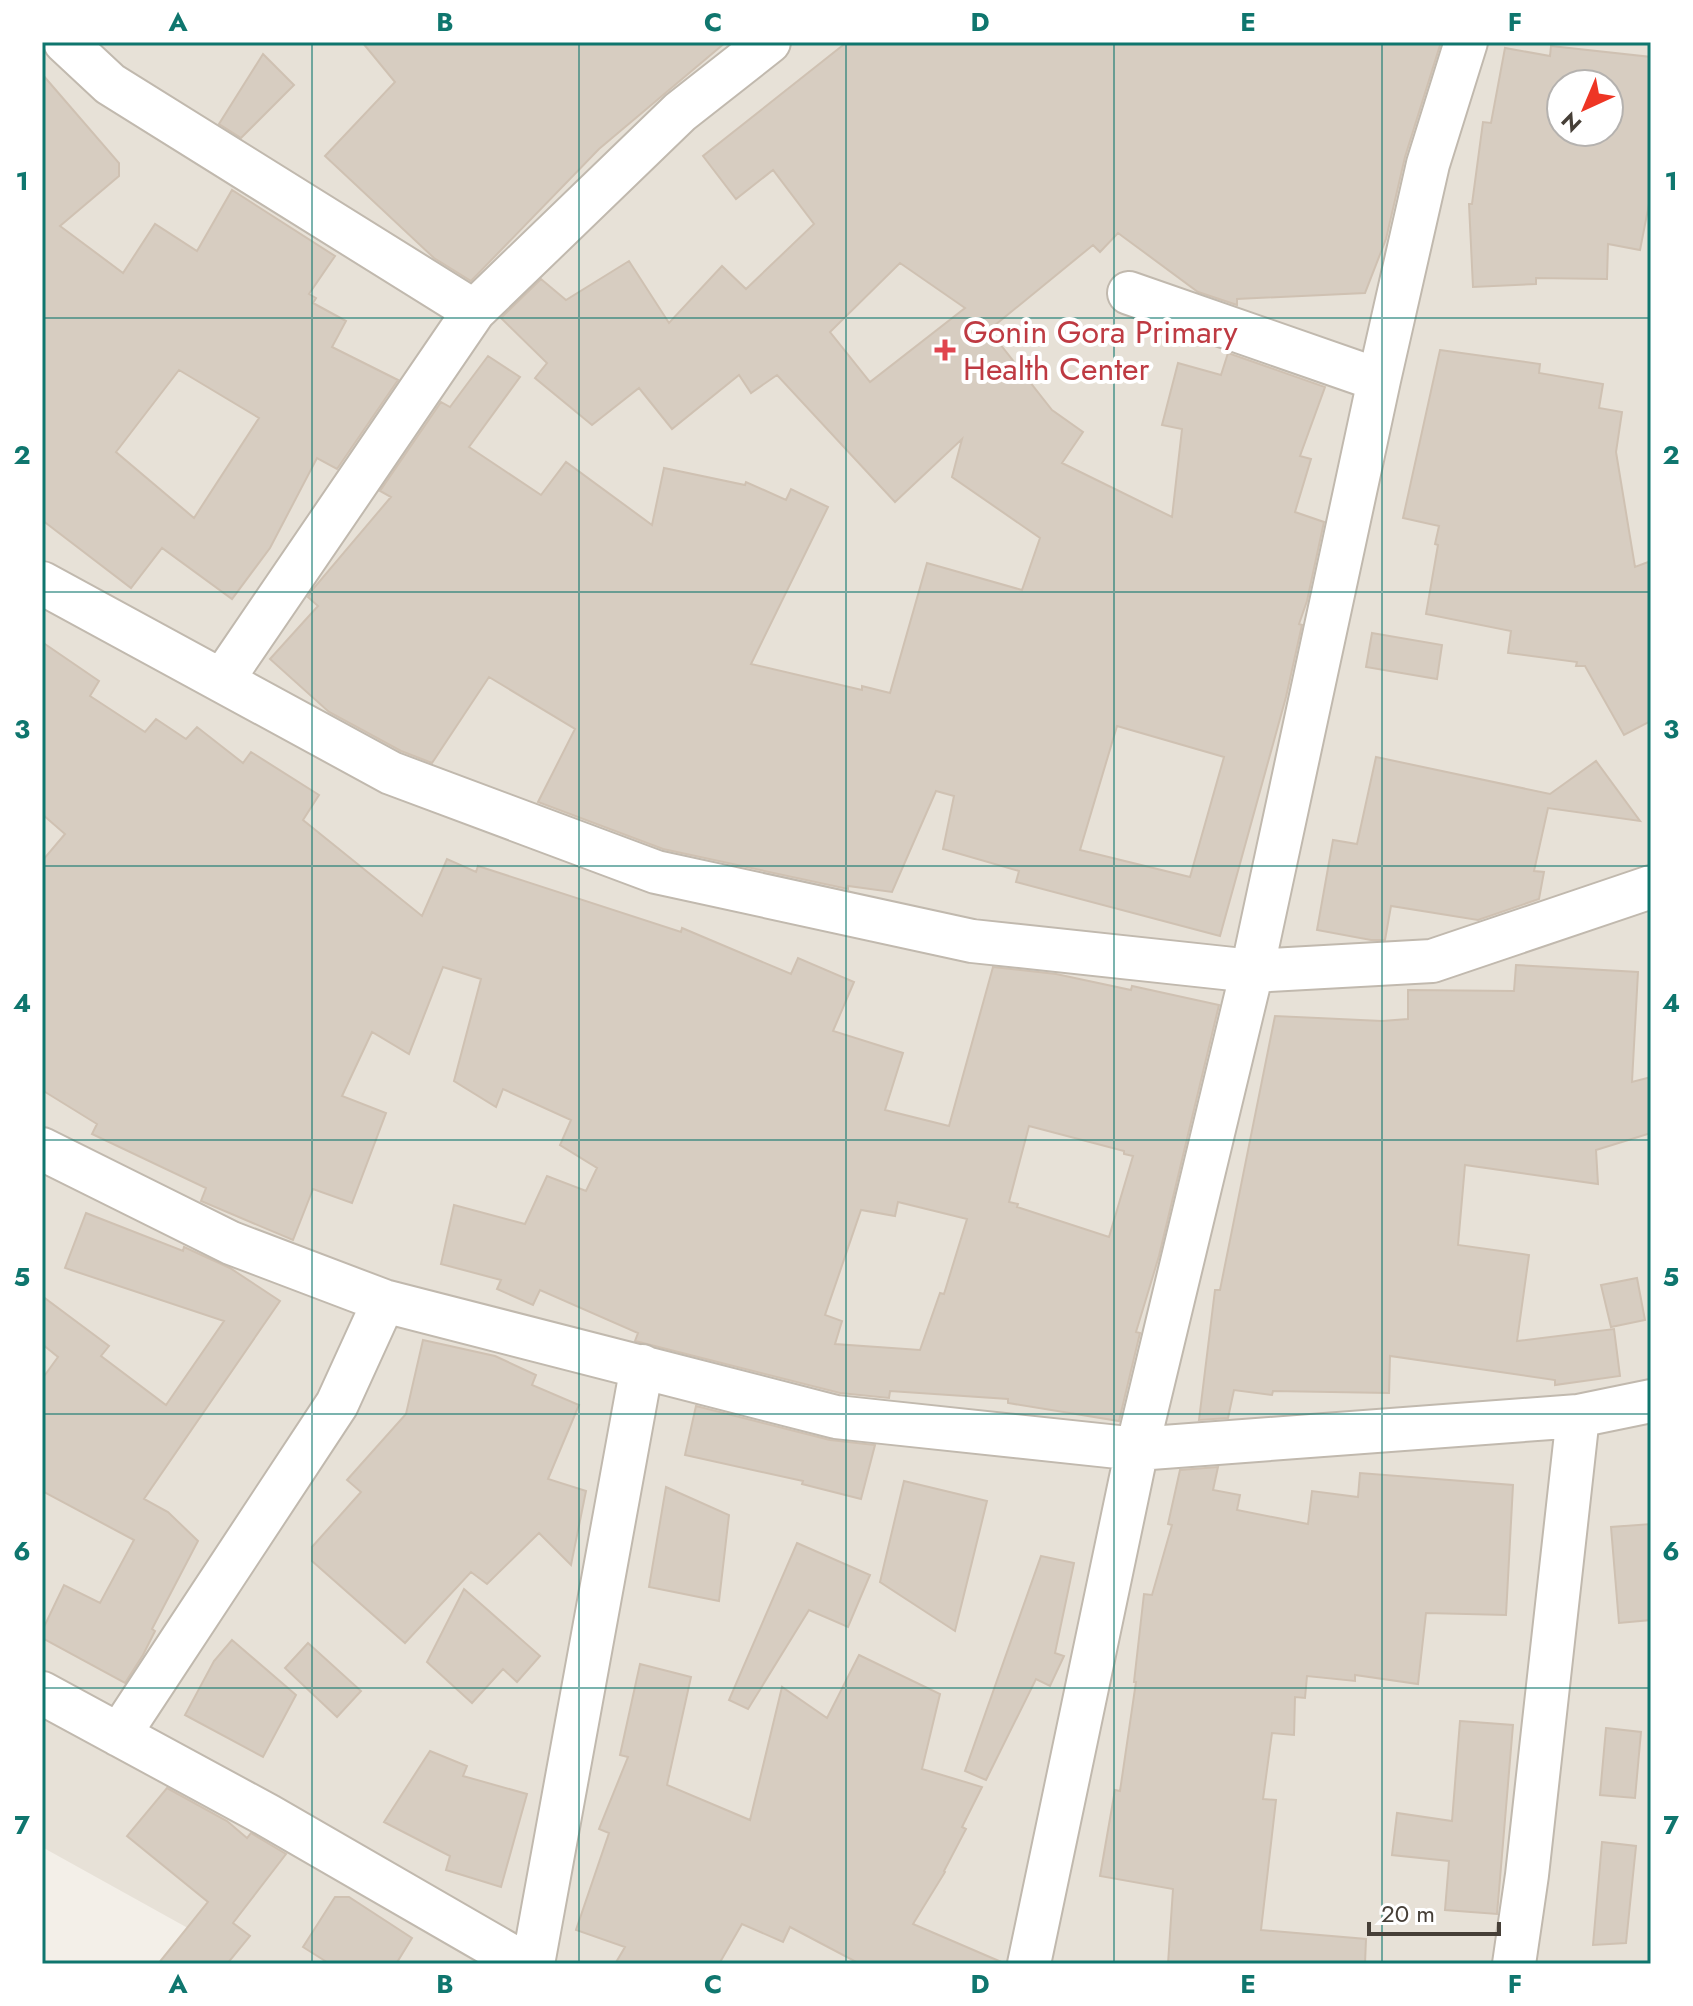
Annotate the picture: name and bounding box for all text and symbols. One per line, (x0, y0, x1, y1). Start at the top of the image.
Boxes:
text: A (167, 3, 188, 41)
text: B (436, 3, 454, 41)
text: C (704, 3, 722, 41)
text: D (970, 3, 990, 41)
text: E (1240, 3, 1256, 41)
text: F (1508, 3, 1522, 41)
north arrow (1545, 68, 1625, 148)
text: N (1554, 105, 1589, 140)
text: 1 (15, 162, 29, 200)
text: 1 (1664, 162, 1678, 200)
place label: Gonin Gora Primary Health Center (963, 309, 1239, 392)
marker: Gonin Gora Primary Health Center (934, 339, 956, 361)
text: 2 (13, 436, 31, 474)
text: 2 (1662, 436, 1680, 474)
text: 3 (14, 710, 30, 748)
text: 3 (1663, 710, 1679, 748)
text: 4 (13, 984, 31, 1022)
text: 4 (1662, 984, 1680, 1022)
text: 5 (14, 1258, 30, 1296)
text: 5 (1663, 1258, 1679, 1296)
text: 6 (13, 1532, 31, 1570)
text: 6 (1662, 1532, 1680, 1570)
text: 7 (14, 1806, 30, 1844)
text: 7 (1663, 1806, 1679, 1844)
scale bar (1369, 1886, 1499, 1936)
text: 20 m (1381, 1896, 1435, 1931)
text: A (167, 1965, 188, 2003)
text: B (436, 1965, 454, 2003)
text: C (704, 1965, 722, 2003)
text: D (970, 1965, 990, 2003)
text: E (1240, 1965, 1256, 2003)
text: F (1508, 1965, 1522, 2003)

